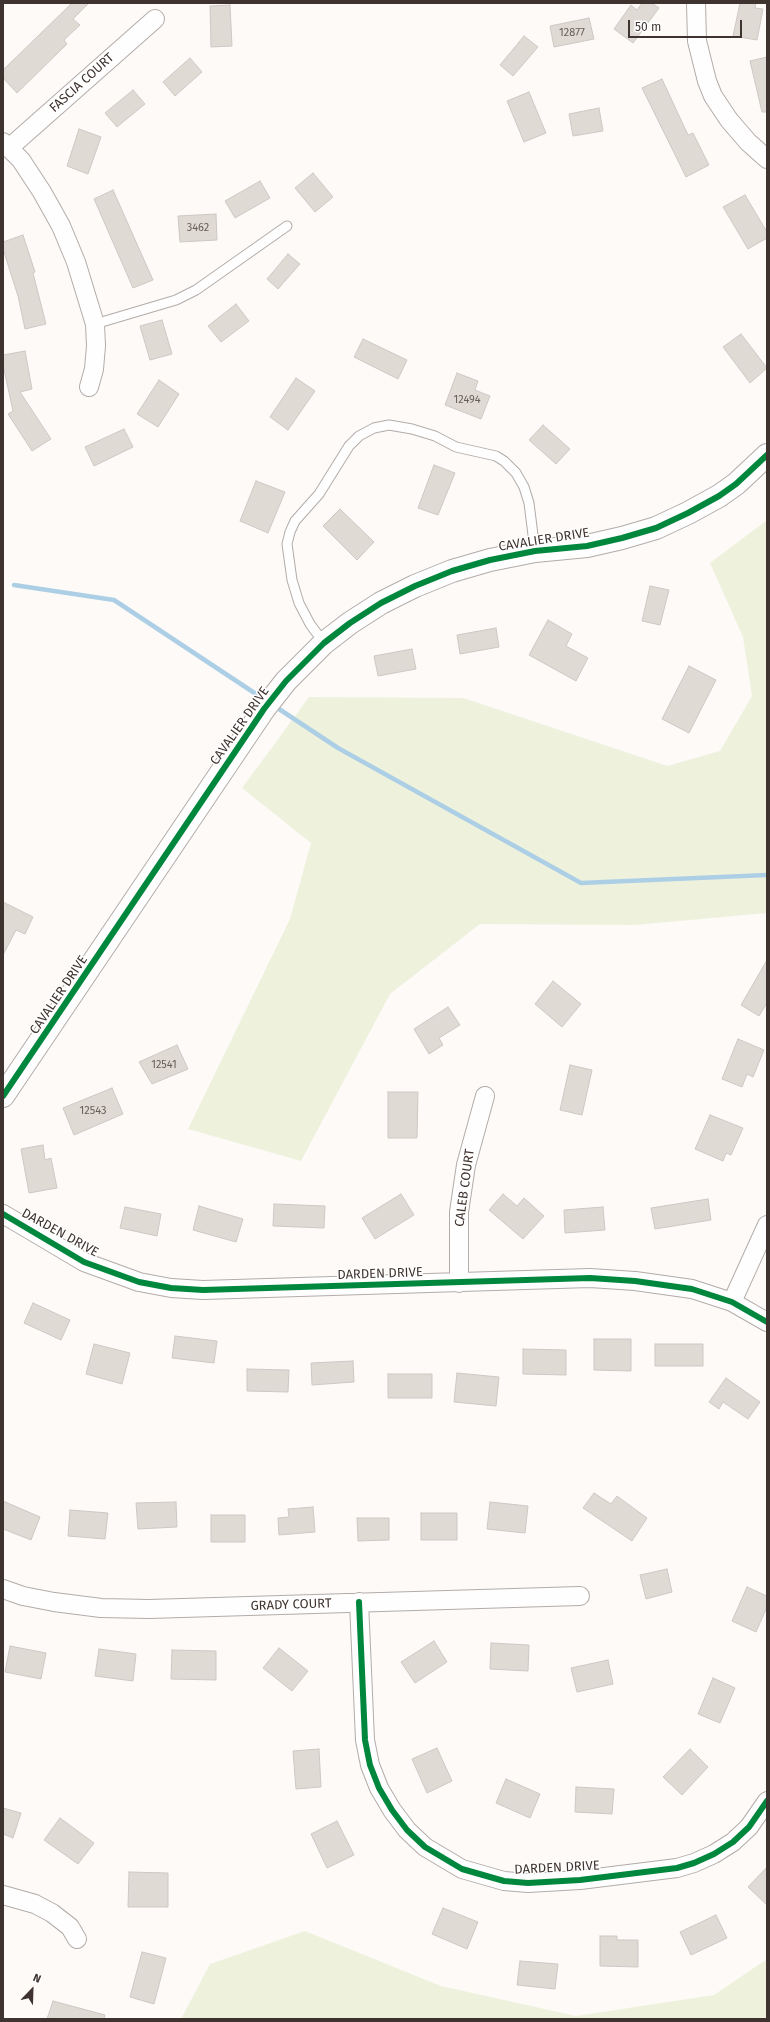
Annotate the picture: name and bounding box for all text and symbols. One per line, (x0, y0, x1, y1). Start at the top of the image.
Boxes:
scale bar (630, 12, 744, 38)
text: 50 m (635, 20, 661, 34)
house number: 12877 (559, 26, 585, 40)
street label: FASCIA COURT (47, 50, 117, 116)
house number: 3462 (187, 221, 209, 235)
house number: 12494 (453, 393, 481, 407)
street label: CAVALIER DRIVE (497, 525, 591, 555)
street label: CAVALIER DRIVE (207, 684, 273, 768)
street label: CAVALIER DRIVE (27, 953, 91, 1037)
house number: 12541 (151, 1058, 177, 1072)
house number: 12543 (80, 1104, 106, 1118)
street label: CALEB COURT (452, 1148, 478, 1228)
street label: DARDEN DRIVE (19, 1205, 101, 1261)
street label: DARDEN DRIVE (337, 1265, 423, 1283)
street label: GRADY COURT (250, 1596, 332, 1614)
street label: DARDEN DRIVE (514, 1858, 600, 1878)
north arrow (12, 1970, 52, 2010)
text: N (31, 1971, 43, 1986)

